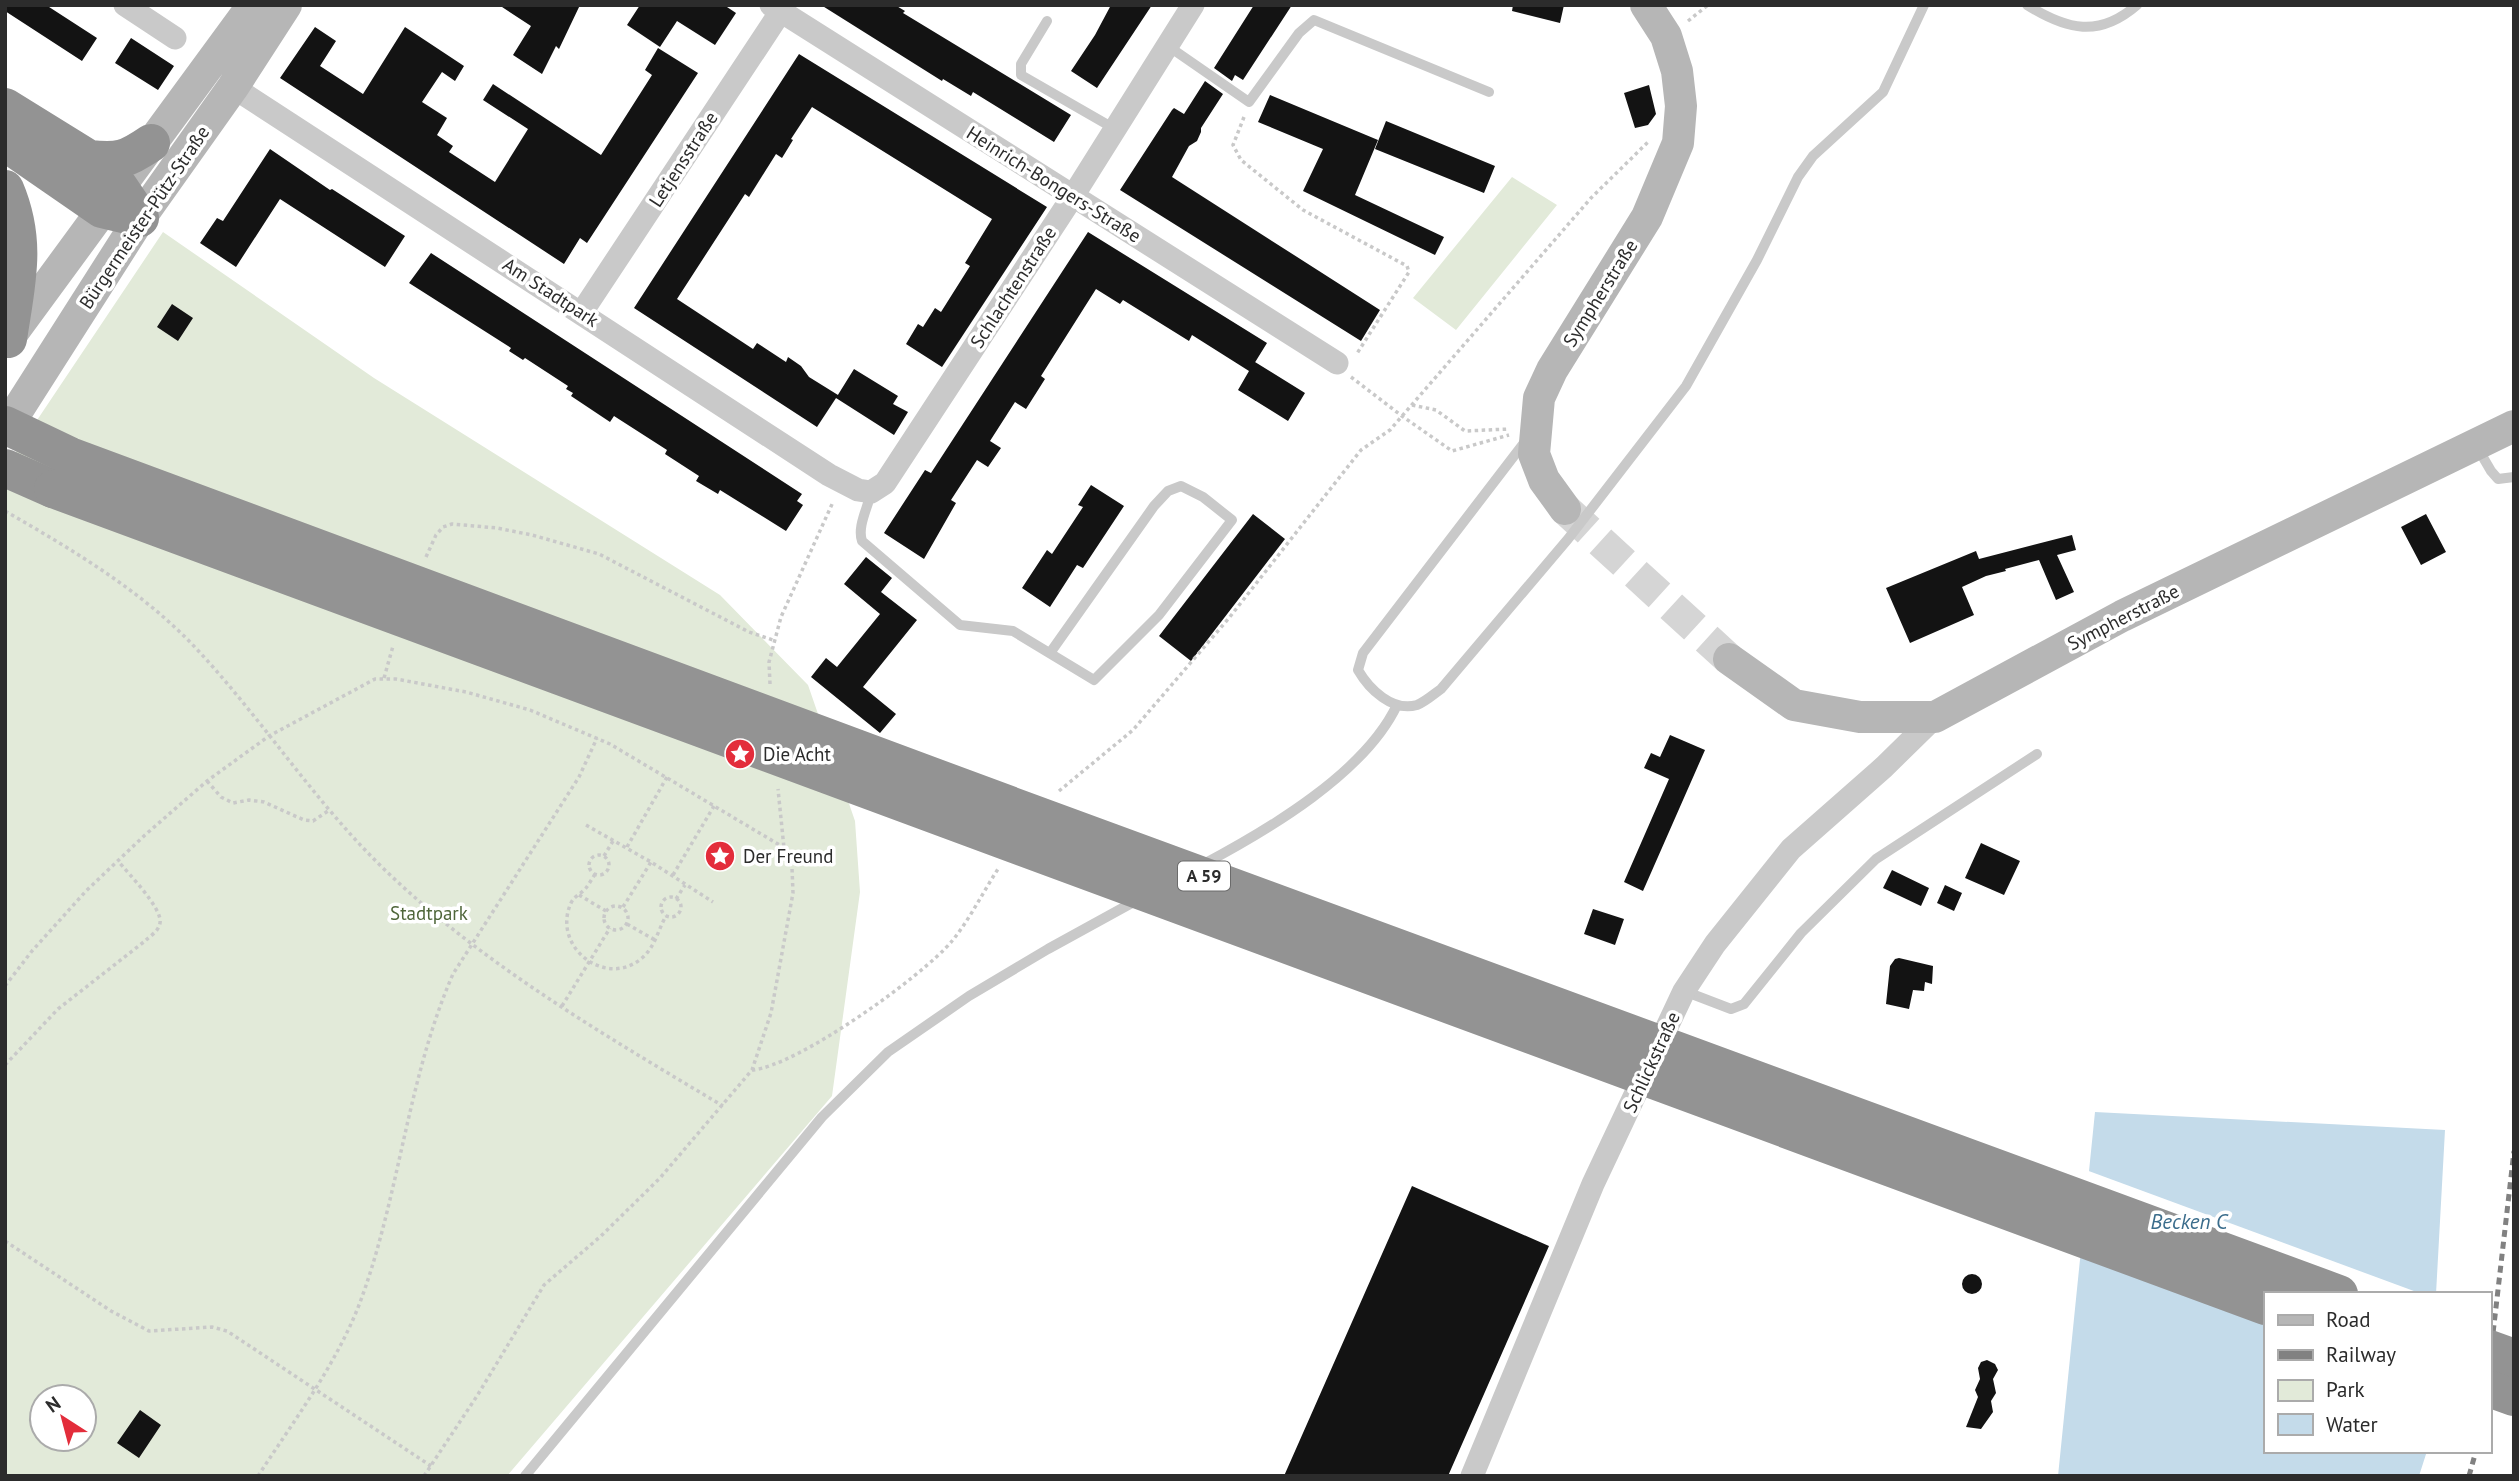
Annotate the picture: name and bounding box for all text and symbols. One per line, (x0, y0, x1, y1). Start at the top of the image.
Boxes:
street label: Letjensstraße (643, 107, 723, 211)
street label: Heinrich-Bongers-Straße (962, 120, 1146, 248)
street label: Bürgermeister-Pütz-Straße (74, 121, 214, 313)
street label: Schlachtenstraße (965, 222, 1061, 352)
street label: Sympherstraße (1557, 235, 1643, 351)
street label: Am Stadtpark (499, 252, 603, 332)
street label: Sympherstraße (2063, 579, 2183, 655)
place icon: Die Acht (723, 737, 757, 771)
place label: Die Acht (763, 742, 831, 766)
place icon: Der Freund (703, 839, 737, 873)
place label: Der Freund (743, 844, 833, 868)
road number: A 59 (1178, 862, 1230, 890)
park label: Stadtpark (390, 901, 468, 925)
street label: Schlickstraße (1617, 1008, 1685, 1116)
water label: Becken C (2151, 1208, 2229, 1235)
legend (2264, 1292, 2491, 1453)
text: Road (2326, 1306, 2370, 1333)
text: Railway (2326, 1341, 2396, 1368)
text: Park (2326, 1376, 2365, 1403)
north arrow (28, 1383, 98, 1453)
text: N (41, 1391, 65, 1418)
text: Water (2326, 1411, 2378, 1438)

